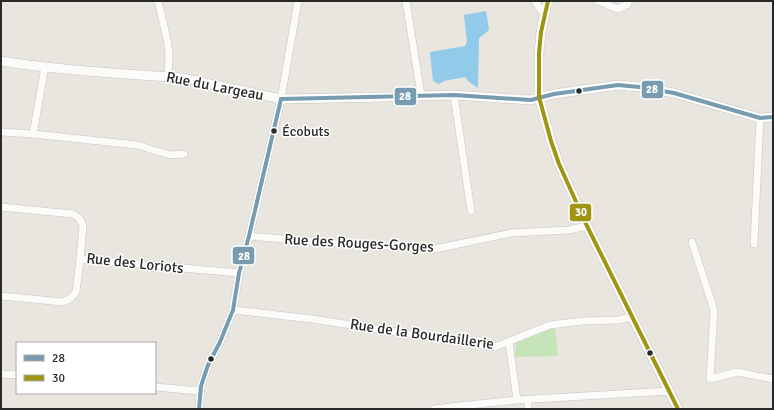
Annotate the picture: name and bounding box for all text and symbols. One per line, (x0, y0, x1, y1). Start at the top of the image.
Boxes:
street label: Rue du Largeau (165, 68, 265, 104)
line badge: 28 (641, 80, 664, 99)
text: 28 (646, 83, 658, 96)
unlabelled marker (574, 86, 584, 96)
line badge: 28 (394, 87, 417, 106)
text: 28 (399, 90, 411, 103)
place label: Écobuts (282, 123, 330, 140)
marker: Écobuts (269, 126, 279, 136)
line badge: 30 (569, 203, 592, 222)
text: 30 (575, 206, 587, 219)
street label: Rue des Rouges-Gorges (284, 230, 435, 256)
line badge: 28 (232, 246, 255, 265)
street label: Rue des Loriots (86, 249, 185, 277)
text: 28 (238, 250, 250, 263)
street label: Rue de la Bourdaillerie (349, 315, 495, 353)
legend (16, 342, 156, 394)
unlabelled marker (645, 348, 655, 358)
text: 28 (52, 351, 65, 366)
unlabelled marker (206, 354, 216, 364)
text: 30 (52, 371, 65, 386)

